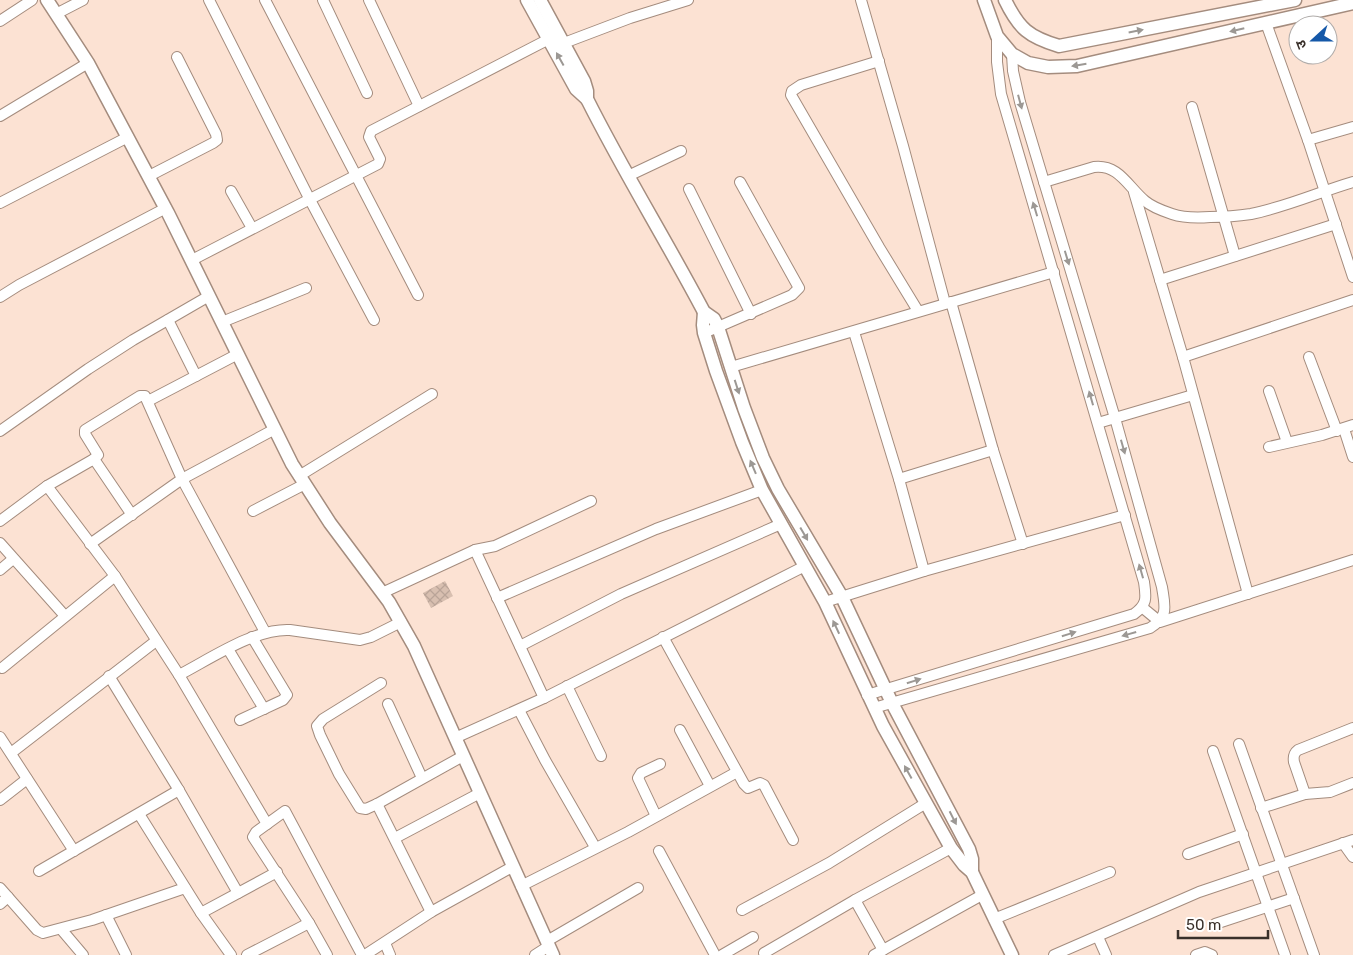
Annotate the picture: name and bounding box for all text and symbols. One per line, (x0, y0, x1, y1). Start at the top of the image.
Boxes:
north arrow (1288, 15, 1338, 65)
one-way arrow (1230, 26, 1245, 34)
one-way arrow (1129, 27, 1145, 35)
text: उ (1292, 37, 1311, 51)
one-way arrow (555, 52, 564, 66)
one-way arrow (1070, 61, 1086, 69)
one-way arrow (1017, 94, 1025, 109)
one-way arrow (1030, 201, 1038, 216)
one-way arrow (1063, 250, 1071, 265)
one-way arrow (734, 380, 742, 395)
one-way arrow (1086, 391, 1094, 406)
one-way arrow (1119, 439, 1127, 455)
one-way arrow (748, 460, 756, 474)
one-way arrow (800, 528, 809, 541)
one-way arrow (1137, 563, 1145, 578)
one-way arrow (831, 620, 839, 634)
one-way arrow (1062, 629, 1077, 637)
one-way arrow (1122, 630, 1137, 638)
one-way arrow (907, 677, 922, 685)
one-way arrow (904, 765, 913, 779)
one-way arrow (949, 810, 957, 825)
scale bar (1178, 908, 1268, 940)
text: 50 m (1186, 916, 1221, 934)

